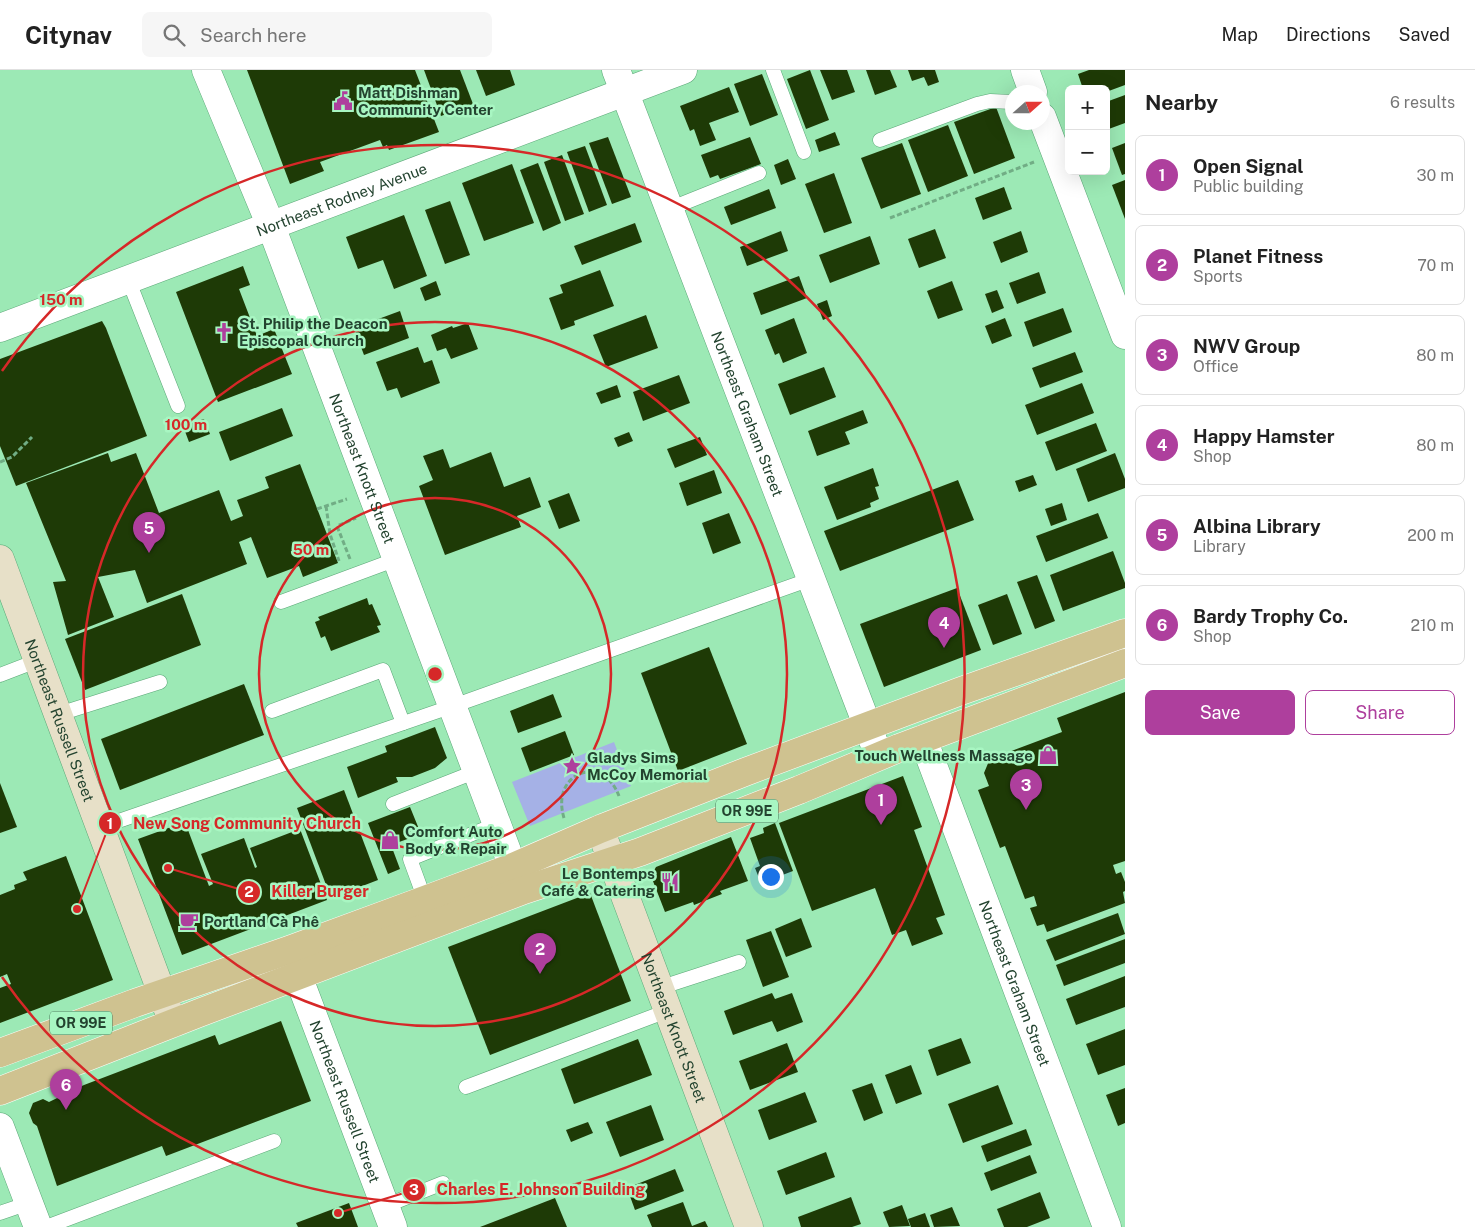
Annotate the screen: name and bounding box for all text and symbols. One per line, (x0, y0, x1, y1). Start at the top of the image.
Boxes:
search box (142, 12, 492, 57)
text: Citynav (25, 21, 112, 49)
icon: search (160, 21, 188, 49)
text: Search here (200, 24, 307, 46)
text: Map (1221, 24, 1258, 45)
text: Directions (1286, 24, 1371, 45)
text: Saved (1399, 24, 1450, 45)
place label: Matt Dishman Community Center (358, 84, 493, 118)
north arrow (1005, 85, 1050, 130)
map controls (1065, 85, 1110, 175)
button: + (1065, 85, 1110, 130)
public building icon: Matt Dishman Community Center (332, 90, 354, 112)
text: Nearby (1145, 90, 1218, 115)
text: 6 results (1390, 93, 1455, 112)
button: − (1065, 130, 1110, 175)
text: Open Signal (1193, 155, 1304, 177)
street label: Northeast Rodney Avenue (254, 159, 429, 239)
text: 1 (1159, 166, 1165, 185)
text: 30 m (1417, 166, 1454, 185)
text: Public building (1193, 177, 1304, 196)
text: Planet Fitness (1193, 245, 1323, 267)
text: 2 (1157, 256, 1167, 275)
text: 70 m (1417, 256, 1454, 275)
text: Sports (1193, 267, 1243, 286)
text: 150 m (39, 291, 83, 308)
place label: St. Philip the Deacon Episcopal Church (239, 315, 388, 349)
church icon: St. Philip the Deacon Episcopal Church (213, 321, 235, 343)
street label: Northeast Graham Street (708, 329, 787, 499)
text: NWV Group (1193, 335, 1300, 357)
text: 3 (1157, 346, 1167, 365)
text: 80 m (1416, 346, 1454, 365)
text: Office (1193, 357, 1239, 376)
street label: Northeast Knott Street (326, 391, 399, 546)
text: 100 m (165, 416, 207, 433)
text: Happy Hamster (1193, 425, 1335, 447)
text: 4 (1157, 436, 1167, 455)
text: 80 m (1416, 436, 1454, 455)
text: Shop (1193, 447, 1232, 466)
pin: 5 (133, 512, 165, 553)
text: Albina Library (1193, 515, 1321, 537)
text: 5 (1157, 526, 1167, 545)
text: 200 m (1407, 526, 1454, 545)
text: Library (1193, 537, 1246, 556)
text: 50 m (293, 541, 329, 558)
text: Bardy Trophy Co. (1193, 605, 1348, 627)
pin: 4 (928, 607, 960, 648)
text: 6 (1157, 616, 1167, 635)
text: 210 m (1410, 616, 1454, 635)
text: Shop (1193, 627, 1232, 646)
street label: Northeast Russell Street (22, 637, 98, 804)
centre of rings (426, 665, 444, 683)
button: Save (1145, 690, 1295, 735)
button: Share (1305, 690, 1455, 735)
shop icon: Touch Wellness Massage (1037, 744, 1059, 766)
place label: Touch Wellness Massage (854, 747, 1033, 764)
place label: Gladys Sims McCoy Memorial (587, 749, 708, 783)
place icon: Gladys Sims McCoy Memorial (561, 755, 583, 777)
pin: 3 (1010, 769, 1042, 810)
pin: 1 (865, 784, 897, 825)
road number: OR 99E (716, 799, 778, 822)
callout: New Song Community Church (98, 808, 371, 839)
text: New Song Community Church (133, 814, 361, 833)
text: 1 (107, 815, 113, 832)
place label: Comfort Auto Body & Repair (405, 823, 507, 857)
shop icon: Comfort Auto Body & Repair (379, 829, 401, 851)
your location (758, 864, 784, 890)
place label: Le Bontemps Café & Catering (541, 865, 656, 899)
restaurant icon: Le Bontemps Café & Catering (659, 871, 681, 893)
callout: Killer Burger (236, 876, 379, 907)
text: Killer Burger (271, 882, 369, 901)
text: 2 (244, 883, 254, 900)
street label: Northeast Graham Street (976, 898, 1054, 1069)
cafe icon: Portland Cà Phê (178, 910, 200, 932)
place label: Portland Cà Phê (204, 913, 319, 930)
pin: 2 (524, 933, 556, 974)
street label: Northeast Knott Street (639, 950, 710, 1105)
road number: OR 99E (50, 1011, 112, 1034)
street label: Northeast Russell Street (307, 1018, 384, 1185)
pin: 6 (50, 1069, 82, 1110)
callout: Charles E. Johnson Building (402, 1174, 656, 1205)
text: Charles E. Johnson Building (437, 1180, 645, 1199)
text: 3 (409, 1181, 419, 1198)

